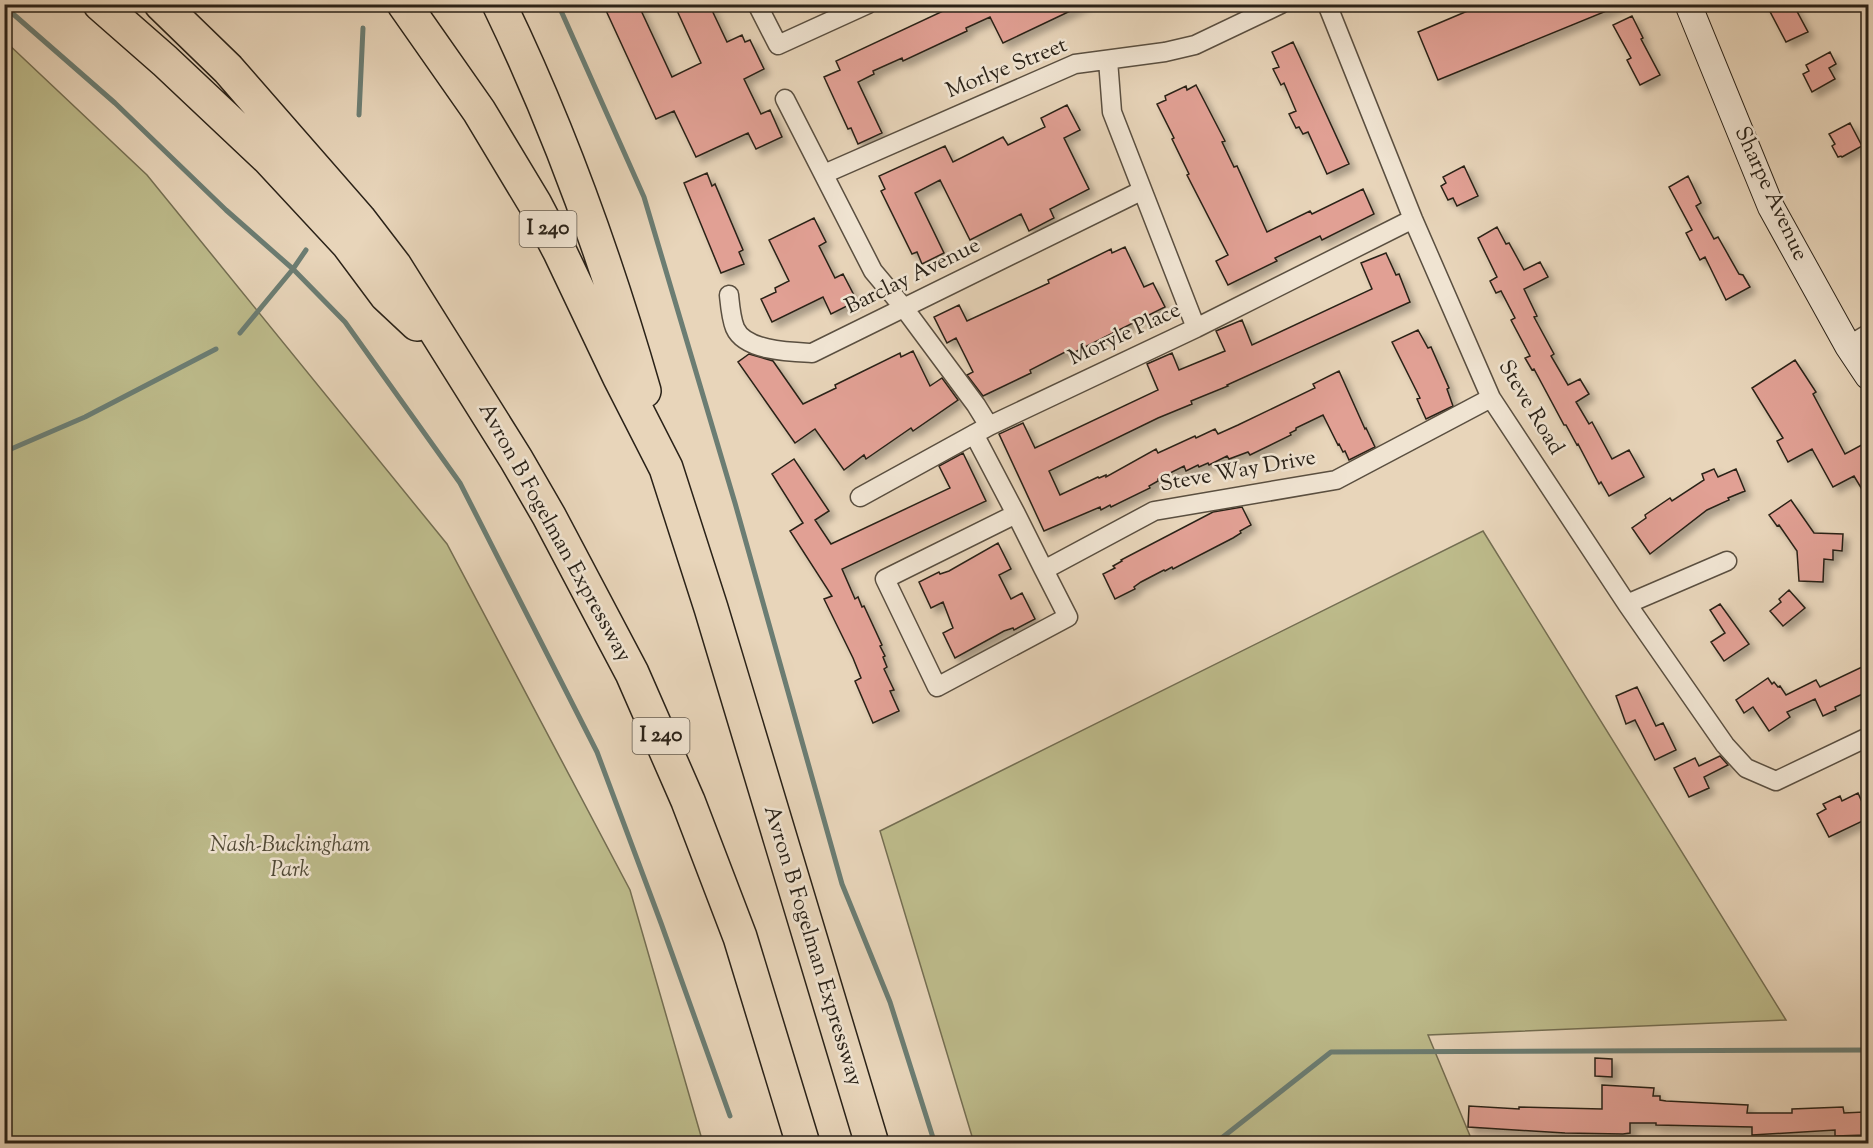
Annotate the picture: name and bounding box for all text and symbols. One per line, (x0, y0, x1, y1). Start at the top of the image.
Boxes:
street label: Morlye Street (942, 30, 1073, 108)
street label: Sharpe Avenue (1725, 122, 1815, 266)
road number: I 240 (520, 211, 576, 247)
street label: Barclay Avenue (840, 230, 986, 324)
street label: Moryle Place (1064, 295, 1186, 375)
street label: Steve Road (1489, 354, 1571, 462)
street label: Avron B Fogelman Expressway (469, 398, 639, 668)
street label: Steve Way Drive (1157, 443, 1319, 501)
road number: I 240 (632, 718, 690, 754)
street label: Avron B Fogelman Expressway (754, 802, 870, 1090)
park label: Nash-Buckingham Park (210, 830, 370, 887)

